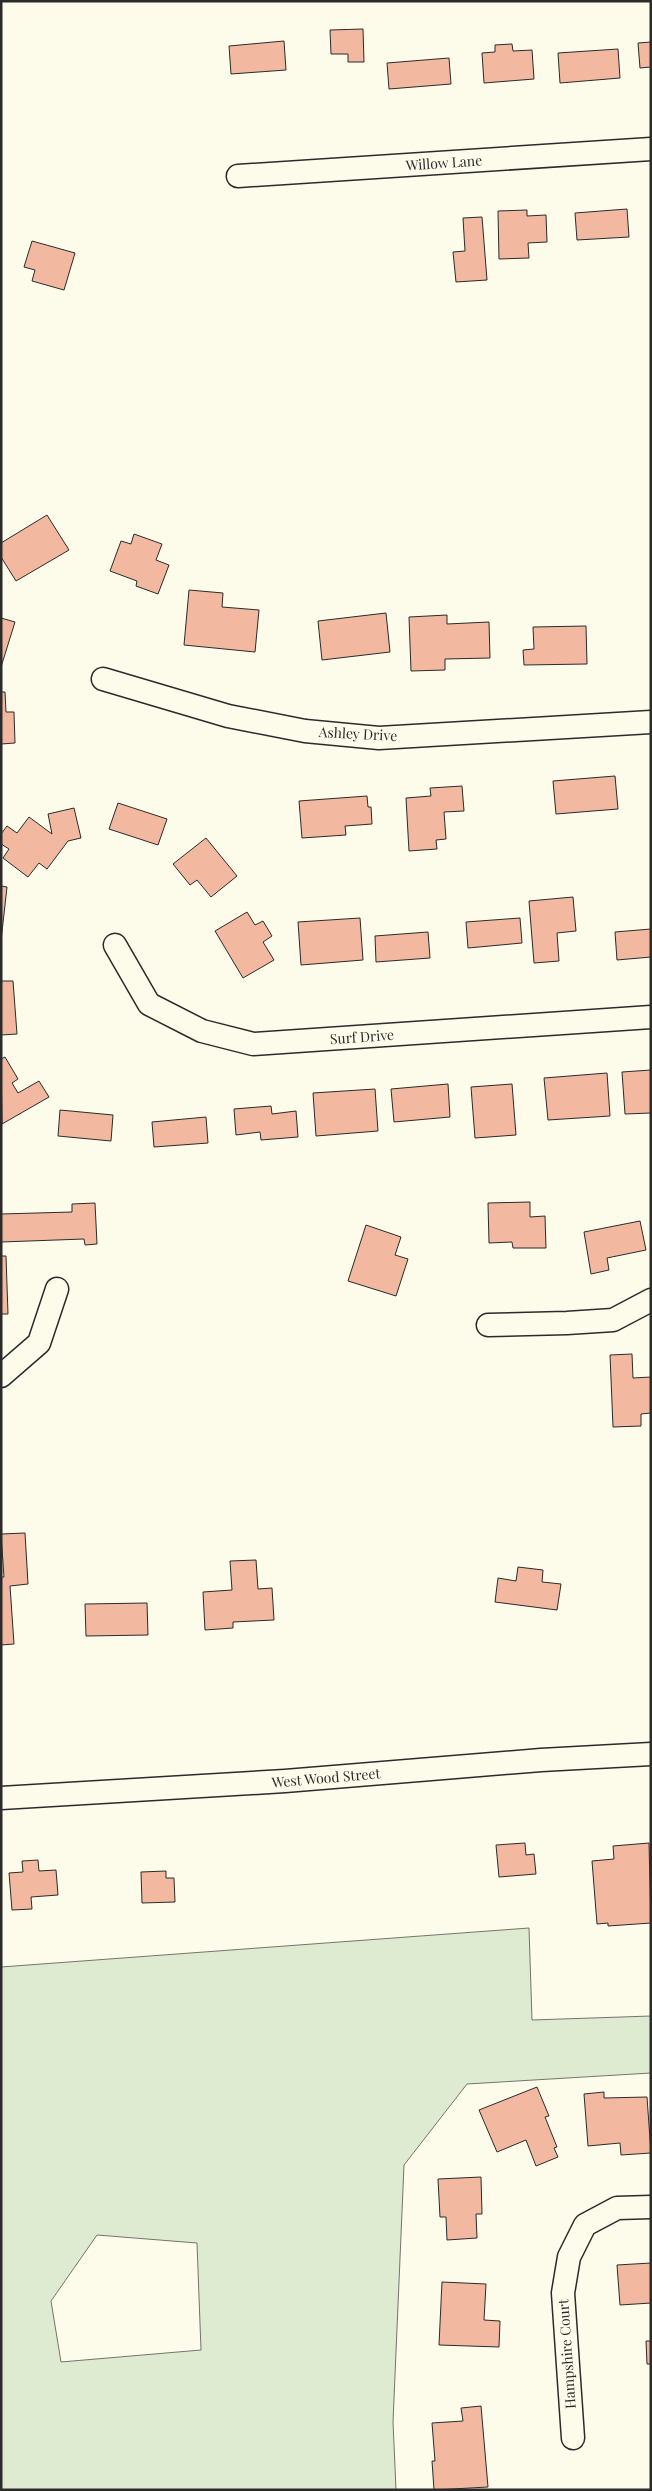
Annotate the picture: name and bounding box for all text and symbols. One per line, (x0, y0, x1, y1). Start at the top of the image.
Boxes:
street label: Willow Lane (404, 150, 483, 175)
street label: Ashley Drive (317, 722, 398, 745)
street label: Surf Drive (329, 1025, 395, 1048)
street label: West Wood Street (270, 1763, 382, 1792)
street label: Hampshire Court (553, 2298, 580, 2409)

